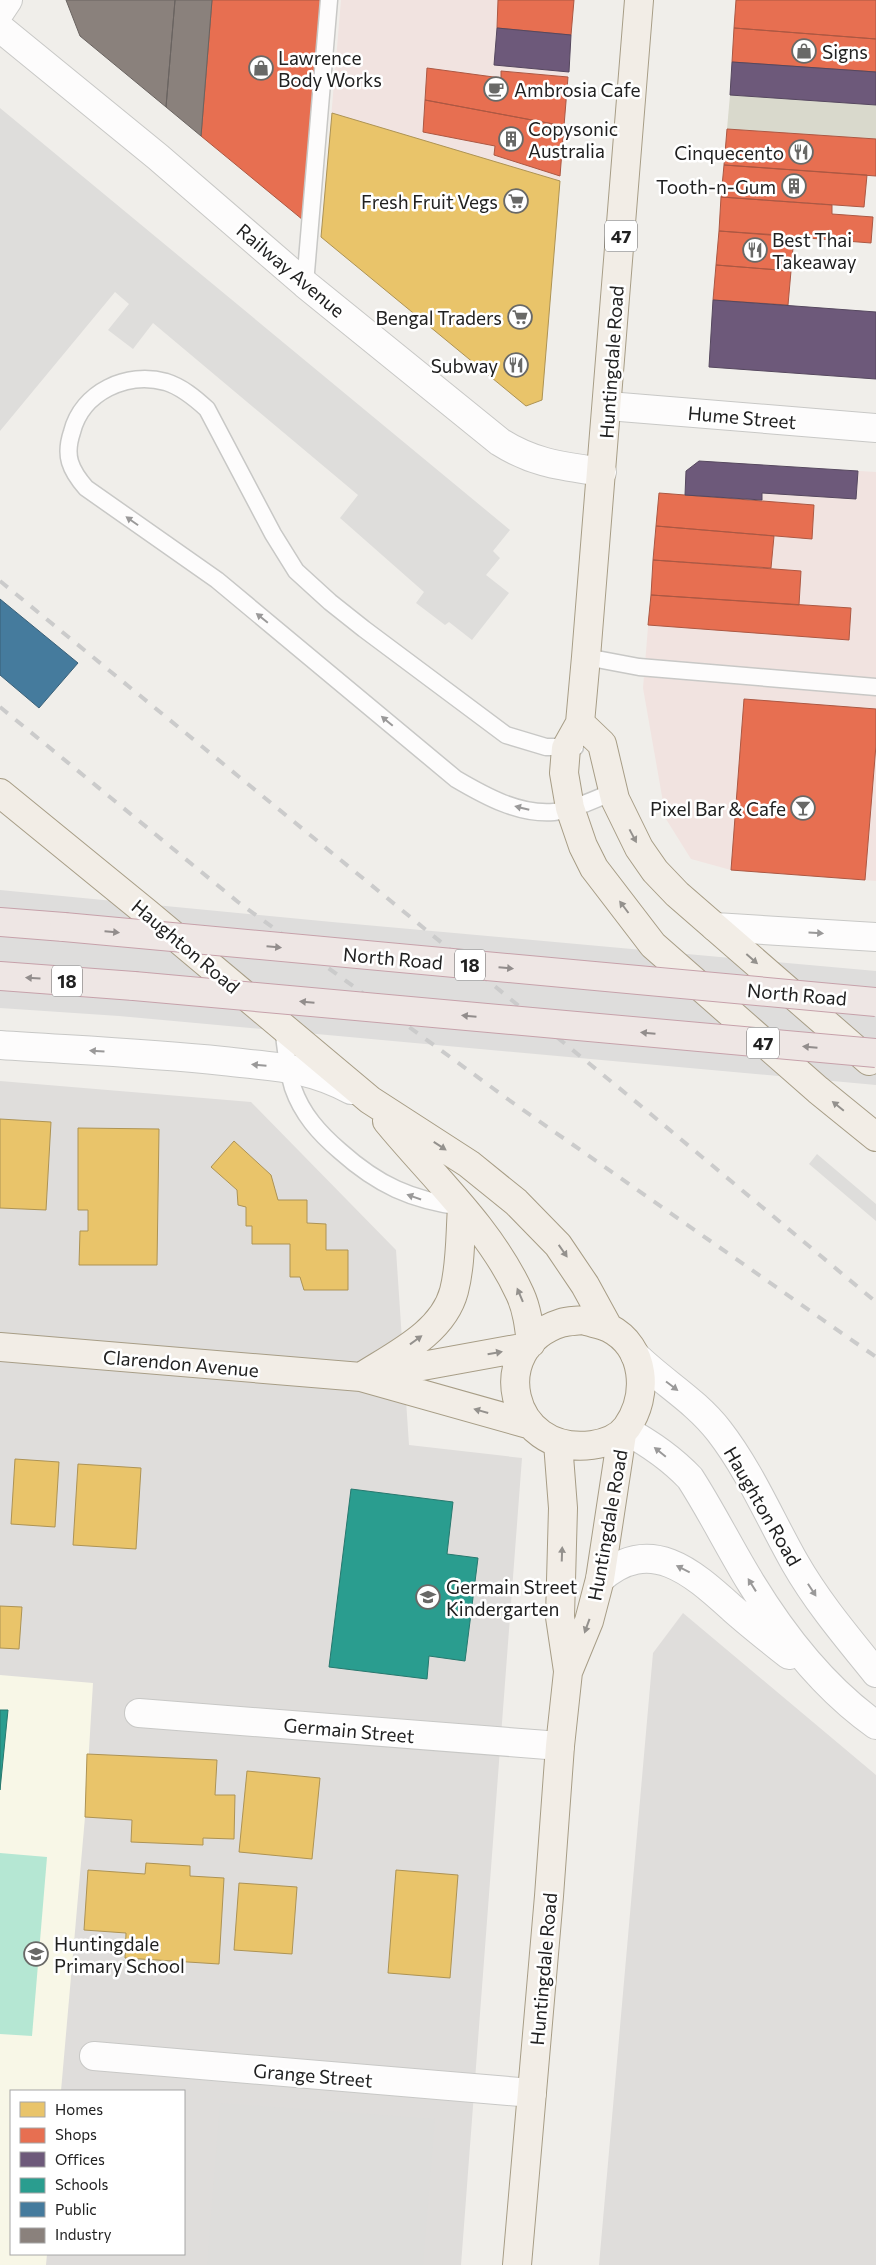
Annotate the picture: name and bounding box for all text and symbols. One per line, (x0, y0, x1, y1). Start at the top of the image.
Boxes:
shop icon: Signs (791, 38, 817, 64)
place label: Signs (822, 40, 868, 63)
place label: Lawrence Body Works (278, 46, 382, 91)
shop icon: Lawrence Body Works (248, 55, 274, 81)
cafe icon: Ambrosia Cafe (483, 76, 509, 102)
place label: Ambrosia Cafe (514, 78, 640, 101)
place label: Copysonic Australia (528, 117, 618, 162)
building icon: Copysonic Australia (498, 126, 524, 152)
restaurant icon: Cinquecento (788, 139, 814, 165)
place label: Cinquecento (674, 141, 784, 164)
building icon: Tooth-n-Gum (781, 173, 807, 199)
place label: Tooth-n-Gum (656, 175, 776, 198)
supermarket icon: Fresh Fruit Vegs (503, 188, 529, 214)
place label: Fresh Fruit Vegs (361, 190, 498, 213)
street label: Railway Avenue (232, 218, 350, 322)
road number: 47 (605, 220, 637, 252)
place label: Best Thai Takeaway (772, 228, 857, 273)
restaurant icon: Best Thai Takeaway (742, 237, 768, 263)
street label: Huntingdale Road (594, 285, 628, 439)
supermarket icon: Bengal Traders (507, 304, 533, 330)
place label: Bengal Traders (375, 306, 502, 329)
restaurant icon: Subway (503, 352, 529, 378)
place label: Subway (431, 354, 498, 377)
street label: Hume Street (687, 401, 797, 433)
one-way arrow (125, 516, 139, 526)
one-way arrow (256, 612, 269, 623)
one-way arrow (381, 716, 394, 727)
bar icon: Pixel Bar & Cafe (790, 795, 816, 821)
place label: Pixel Bar & Cafe (650, 797, 786, 820)
one-way arrow (515, 804, 530, 812)
one-way arrow (629, 829, 637, 844)
street label: Haughton Road (127, 894, 245, 998)
one-way arrow (618, 901, 629, 914)
one-way arrow (105, 928, 121, 936)
one-way arrow (808, 930, 824, 938)
street label: North Road (342, 942, 444, 974)
one-way arrow (267, 943, 283, 951)
road number: 18 (455, 950, 485, 980)
one-way arrow (746, 953, 758, 964)
one-way arrow (498, 964, 514, 972)
road number: 18 (52, 966, 82, 996)
one-way arrow (24, 974, 40, 982)
street label: North Road (746, 978, 848, 1010)
one-way arrow (299, 997, 315, 1005)
one-way arrow (461, 1012, 477, 1020)
one-way arrow (640, 1028, 656, 1036)
road number: 47 (747, 1028, 779, 1058)
one-way arrow (802, 1043, 818, 1051)
one-way arrow (88, 1047, 104, 1055)
one-way arrow (250, 1061, 266, 1069)
one-way arrow (832, 1101, 845, 1112)
one-way arrow (434, 1141, 447, 1151)
one-way arrow (406, 1193, 421, 1201)
one-way arrow (558, 1245, 568, 1258)
one-way arrow (515, 1288, 523, 1302)
one-way arrow (409, 1335, 422, 1346)
street label: Clarendon Avenue (102, 1345, 260, 1381)
one-way arrow (488, 1348, 504, 1356)
one-way arrow (665, 1380, 678, 1391)
one-way arrow (474, 1406, 489, 1414)
street label: Haughton Road (720, 1442, 806, 1570)
one-way arrow (654, 1447, 667, 1458)
street label: Huntingdale Road (582, 1448, 632, 1602)
one-way arrow (558, 1546, 566, 1562)
one-way arrow (676, 1565, 690, 1573)
place label: Germain Street Kindergarten (446, 1575, 577, 1620)
one-way arrow (747, 1578, 756, 1591)
one-way arrow (807, 1583, 817, 1597)
school or university icon: Germain Street Kindergarten (415, 1584, 441, 1610)
one-way arrow (583, 1619, 591, 1634)
street label: Germain Street (283, 1713, 416, 1747)
street label: Huntingdale Road (525, 1892, 561, 2046)
place label: Huntingdale Primary School (54, 1932, 185, 1977)
school or university icon: Huntingdale Primary School (23, 1941, 49, 1967)
street label: Grange Street (252, 2058, 374, 2092)
legend (10, 2090, 185, 2255)
text: Homes (55, 2100, 103, 2118)
text: Shops (55, 2125, 97, 2143)
text: Offices (55, 2150, 105, 2168)
text: Schools (55, 2175, 109, 2193)
text: Public (55, 2200, 97, 2218)
text: Industry (55, 2225, 112, 2243)

